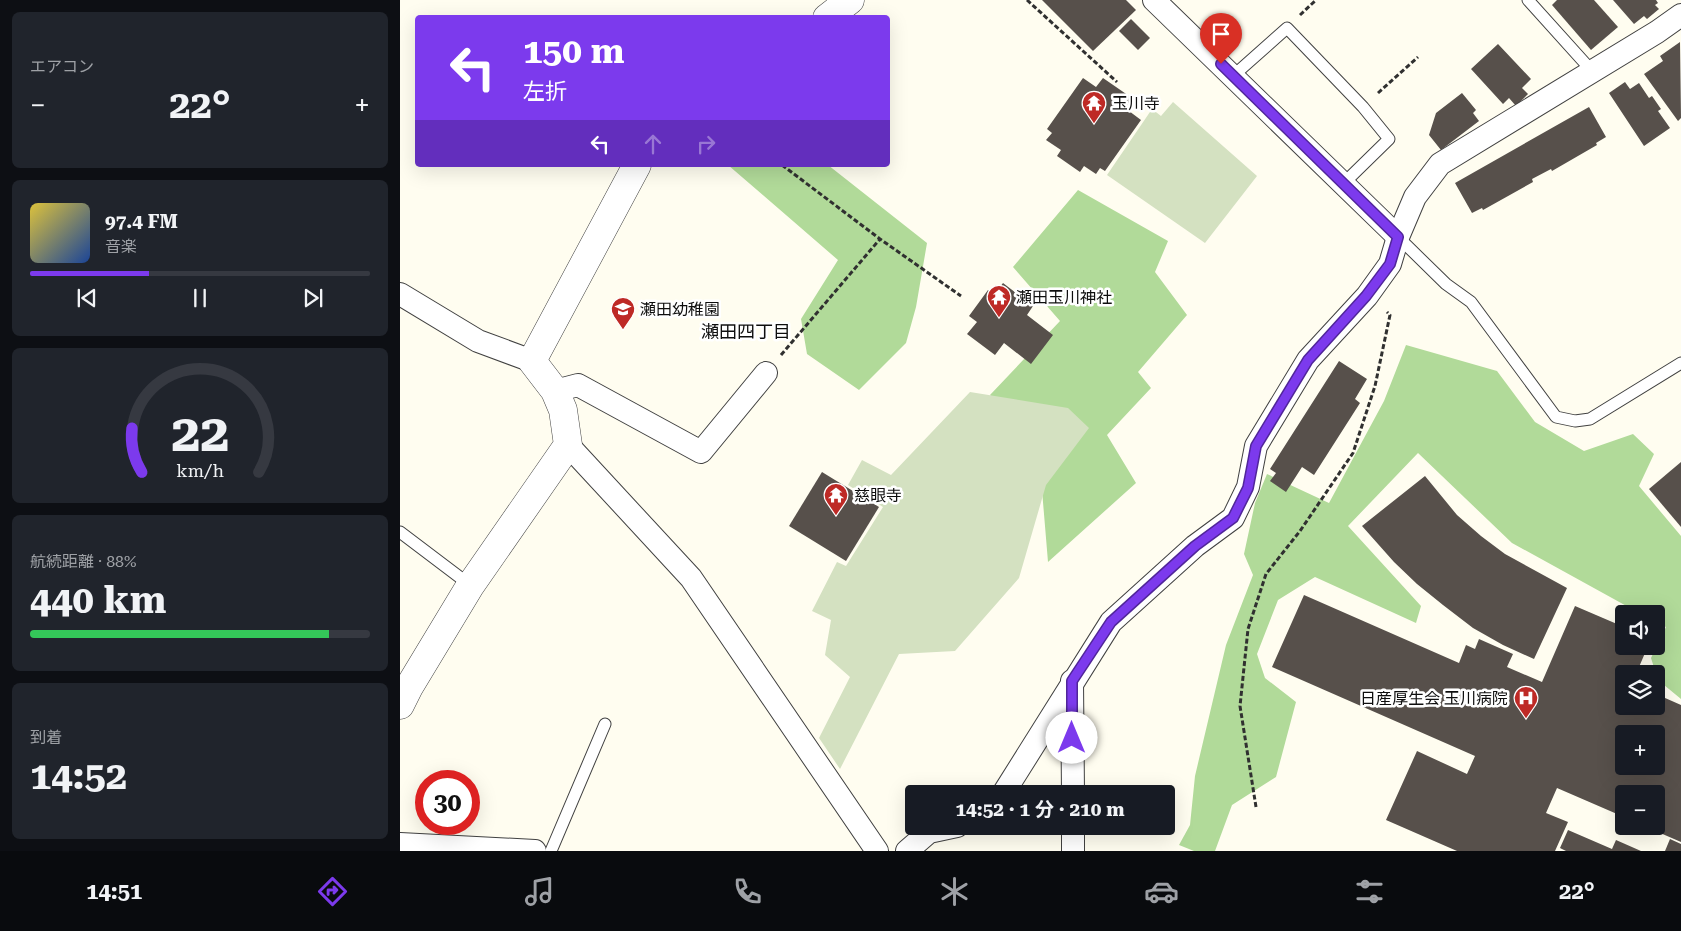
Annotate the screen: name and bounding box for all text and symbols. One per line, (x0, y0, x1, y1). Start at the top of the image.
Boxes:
pin (1200, 13, 1242, 64)
icon: arrive (1207, 20, 1235, 48)
text: 150 m (523, 31, 624, 72)
icon: left (440, 35, 505, 100)
text: エアコン (30, 57, 94, 76)
text: 左折 (523, 79, 567, 104)
text: 22° (169, 83, 231, 127)
text: − (30, 89, 46, 122)
text: + (354, 89, 370, 122)
temple icon: 玉川寺 (1081, 90, 1107, 124)
place label: 玉川寺 (1112, 94, 1160, 113)
icon: left (586, 130, 614, 158)
icon: ahead (639, 130, 667, 158)
icon: right (692, 130, 720, 158)
text: 97.4 FM (105, 210, 178, 233)
text: 音楽 (105, 237, 137, 256)
icon: previous (73, 284, 101, 312)
icon: pause (186, 284, 214, 312)
icon: next (299, 284, 327, 312)
temple icon: 瀬田玉川神社 (986, 284, 1012, 318)
place label: 瀬田玉川神社 (1016, 288, 1112, 307)
school or university icon: 瀬田幼稚園 (610, 296, 636, 330)
place label: 瀬田幼稚園 (640, 300, 720, 319)
district label: 瀬田四丁目 (701, 321, 791, 342)
text: 22 (171, 403, 229, 464)
text: km/h (176, 460, 224, 481)
temple icon: 慈眼寺 (823, 482, 849, 516)
place label: 慈眼寺 (854, 486, 902, 505)
text: 航続距離 · 88% (30, 552, 137, 571)
text: 440 km (30, 578, 166, 622)
map controls (1615, 605, 1665, 835)
button: sound (1615, 605, 1665, 655)
button: layers (1615, 665, 1665, 715)
hospital icon: 日産厚生会 玉川病院 (1513, 685, 1539, 719)
place label: 日産厚生会 玉川病院 (1360, 689, 1508, 708)
position arrow (1045, 711, 1097, 763)
button: + (1615, 725, 1665, 775)
text: 到着 (30, 728, 62, 747)
text: 14:52 (30, 754, 127, 798)
speed limit sign: 30 (415, 770, 480, 835)
button: − (1615, 785, 1665, 835)
text: 14:52 · 1 分 · 210 m (955, 798, 1125, 821)
icon: directions (315, 874, 350, 909)
icon: music (522, 874, 557, 909)
icon: phone (730, 874, 765, 909)
icon: climate (937, 874, 972, 909)
icon: car (1144, 874, 1179, 909)
icon: filters (1352, 874, 1387, 909)
text: 14:51 (86, 879, 142, 904)
text: 22° (1559, 879, 1595, 904)

